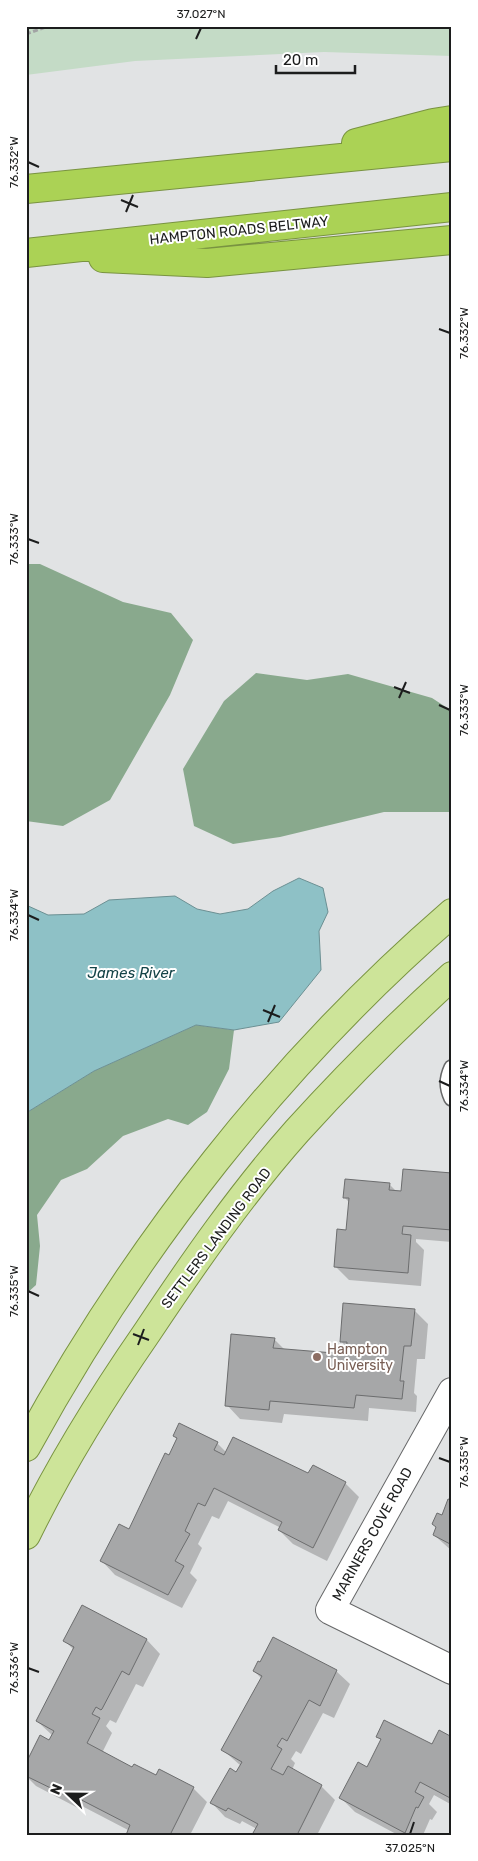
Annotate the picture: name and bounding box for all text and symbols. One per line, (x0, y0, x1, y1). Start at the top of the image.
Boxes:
text: 37.027°N (176, 7, 226, 21)
scale bar (276, 42, 354, 74)
text: 20 m (283, 51, 318, 69)
text: 76.332°W (7, 136, 21, 188)
street label: HAMPTON ROADS BELTWAY (149, 213, 329, 248)
text: 76.332°W (457, 307, 471, 359)
text: 76.333°W (7, 513, 21, 565)
text: 76.333°W (457, 684, 471, 736)
text: 76.334°W (7, 889, 21, 941)
water label: James River (88, 964, 176, 982)
text: 76.334°W (457, 1060, 471, 1112)
street label: SETTLERS LANDING ROAD (158, 1165, 275, 1312)
text: 76.335°W (7, 1265, 21, 1317)
place label: Hampton University (327, 1341, 393, 1374)
marker: Hampton University (311, 1351, 323, 1363)
text: 76.335°W (457, 1436, 471, 1488)
street label: MARINERS COVE ROAD (329, 1464, 416, 1604)
text: 76.336°W (7, 1642, 21, 1694)
north arrow (42, 1768, 92, 1818)
text: N (47, 1781, 66, 1797)
text: 37.025°N (385, 1841, 435, 1855)

